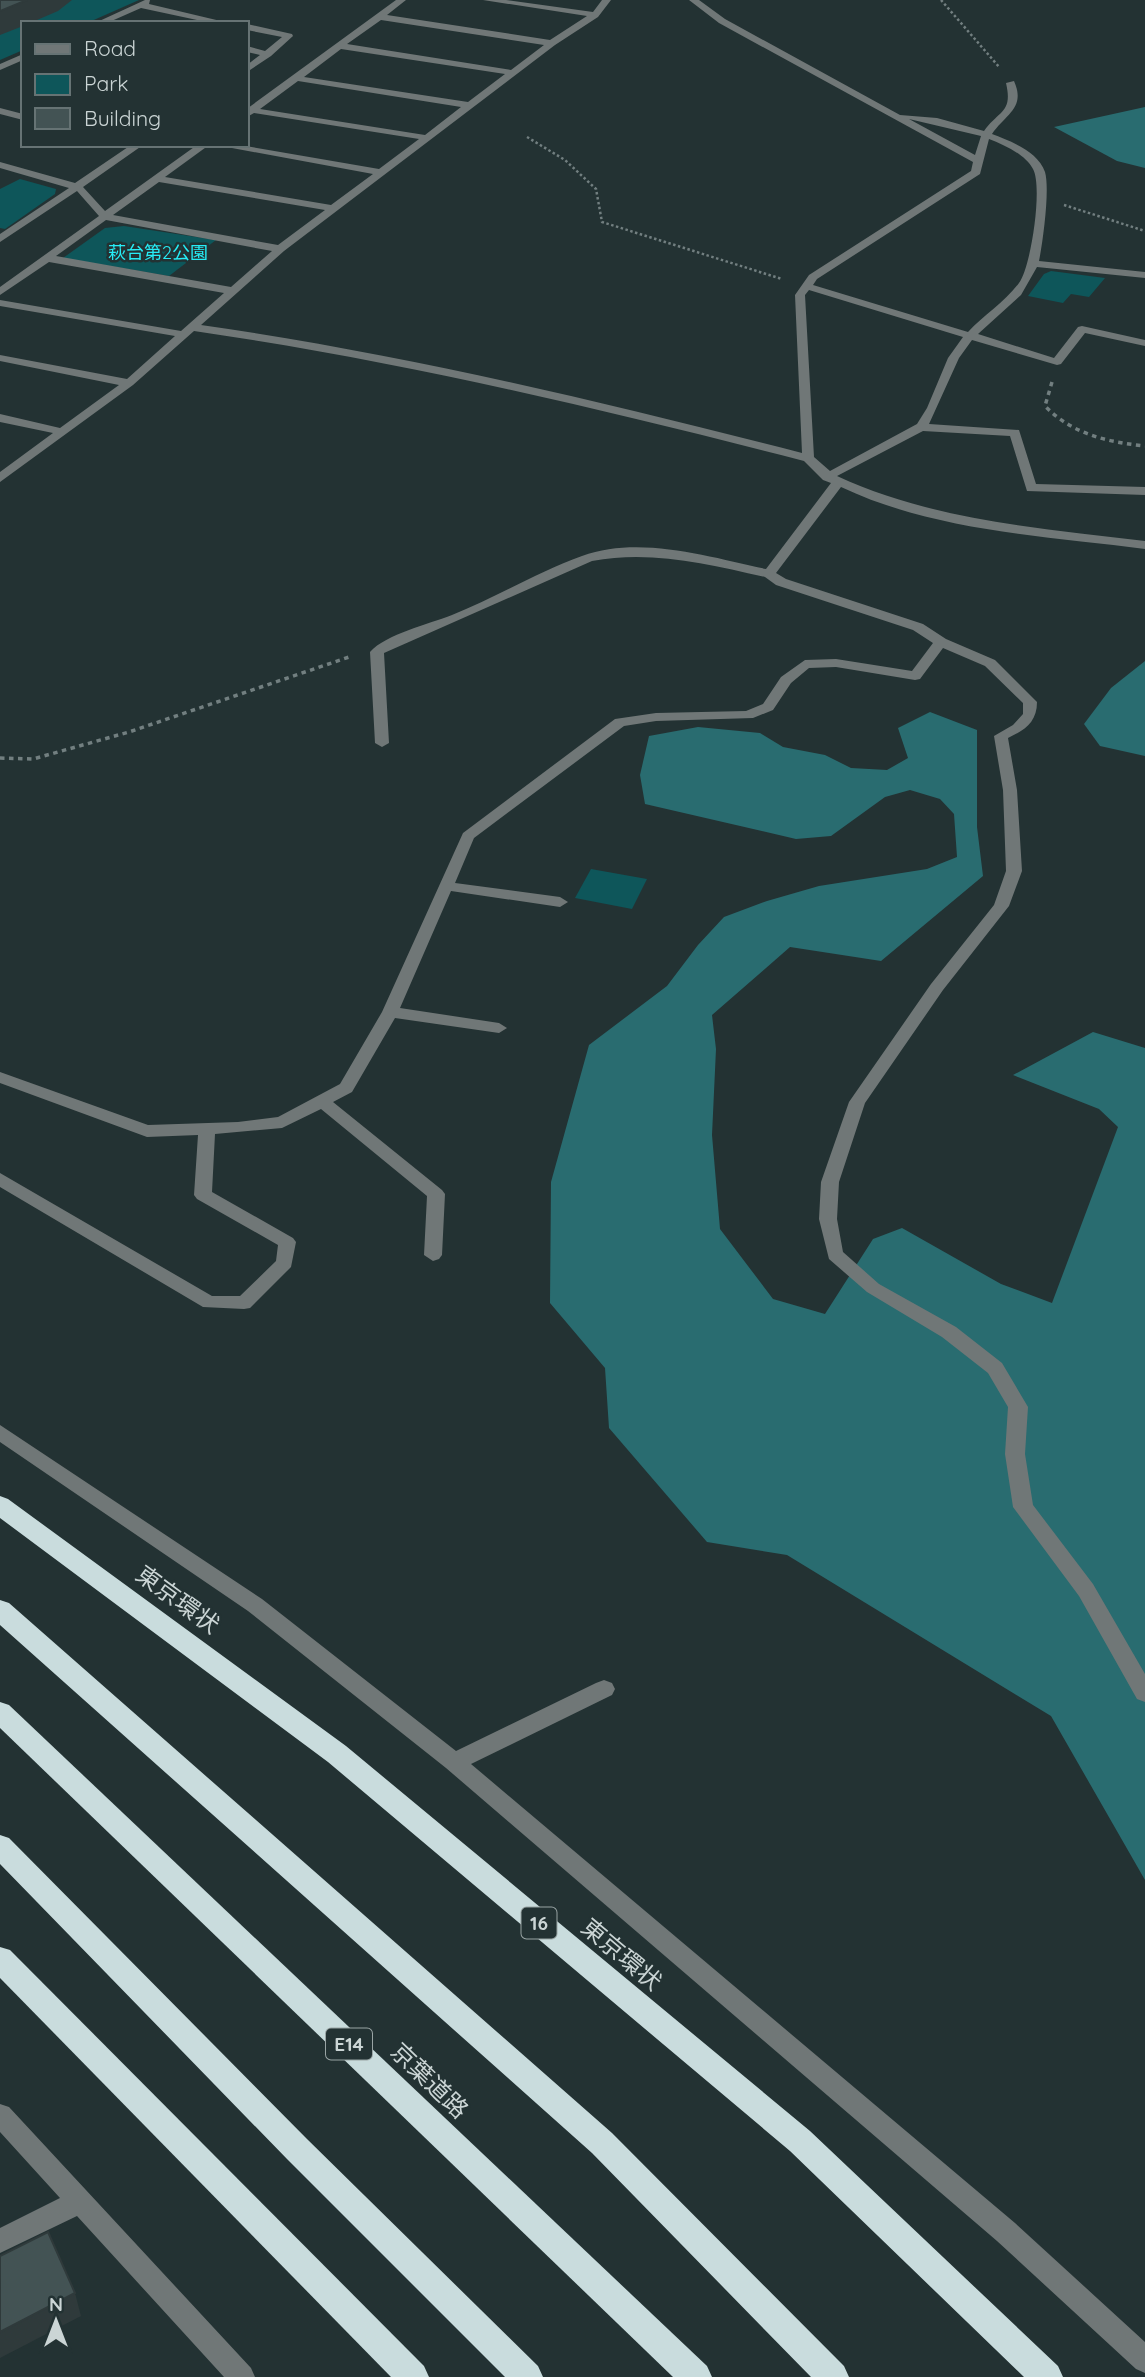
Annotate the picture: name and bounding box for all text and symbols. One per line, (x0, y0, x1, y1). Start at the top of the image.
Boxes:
legend (21, 21, 248, 147)
text: Road (84, 35, 136, 61)
text: Park (84, 70, 128, 96)
text: Building (84, 105, 161, 131)
park label: 萩台第2公園 (108, 241, 208, 264)
street label: 東京環状 (130, 1559, 226, 1639)
road number: 16 (522, 1908, 556, 1938)
street label: 東京環状 (576, 1912, 668, 1996)
road number: E14 (326, 2028, 372, 2060)
street label: 京葉道路 (385, 2036, 475, 2124)
north arrow (21, 2286, 91, 2356)
text: N (49, 2292, 63, 2316)

